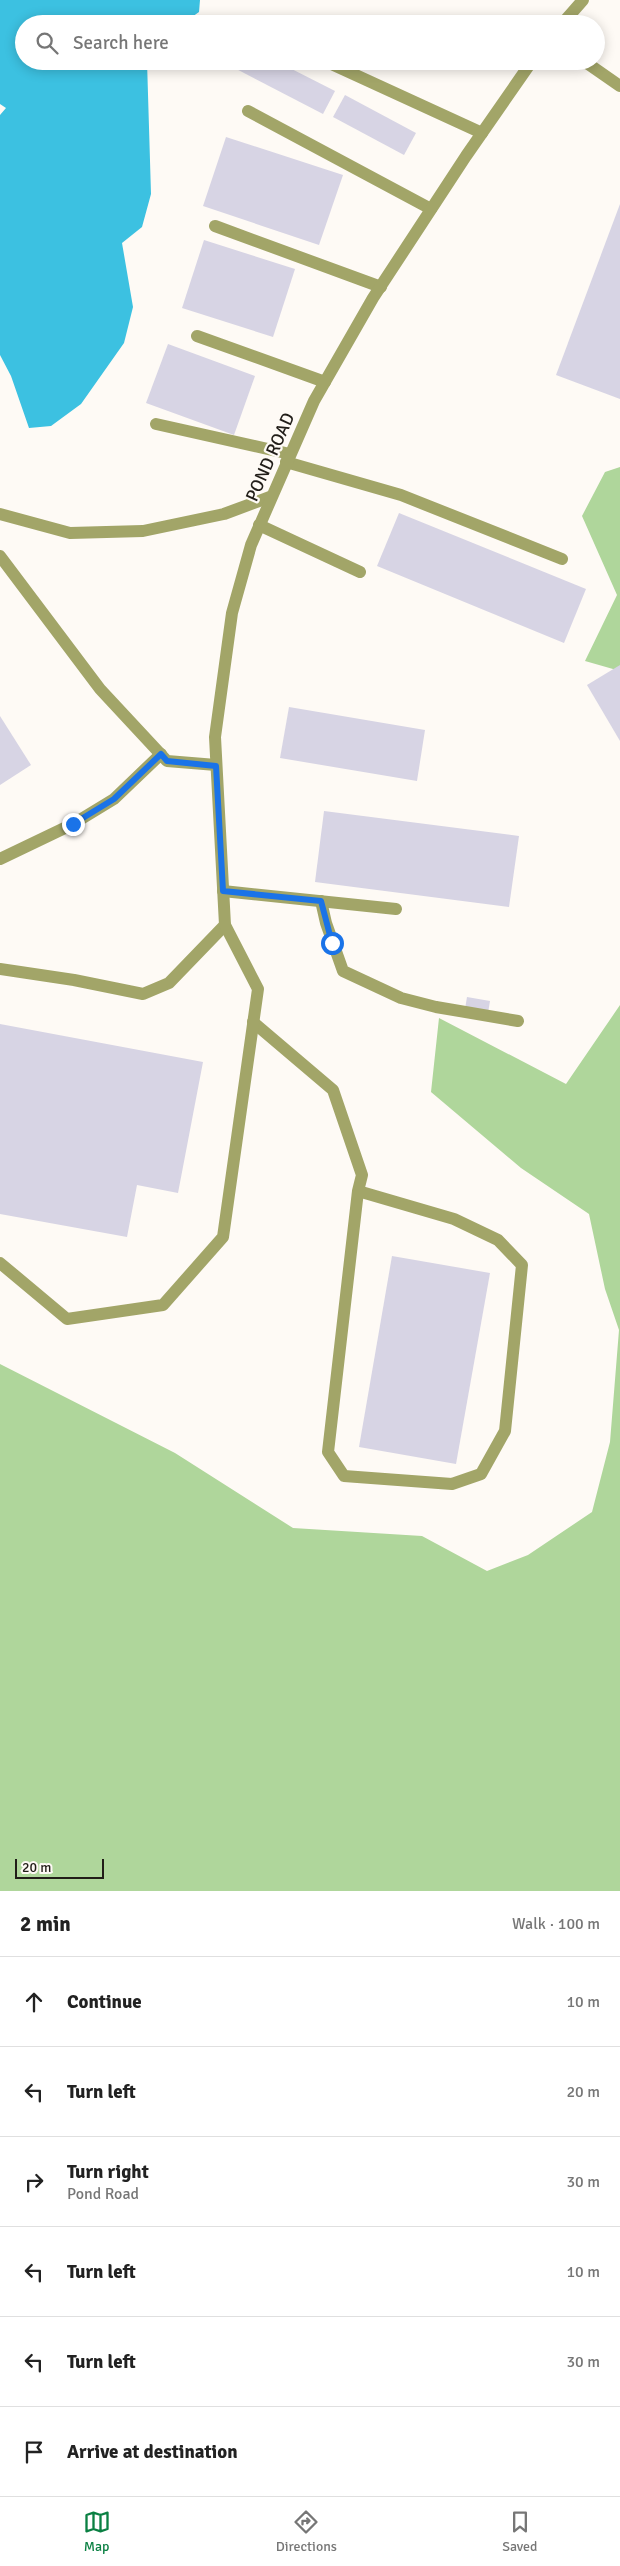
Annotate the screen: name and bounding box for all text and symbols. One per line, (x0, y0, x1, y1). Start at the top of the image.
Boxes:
search box (15, 15, 605, 70)
icon: search (33, 29, 61, 57)
text: Search here (73, 31, 169, 55)
street label: POND ROAD (241, 409, 299, 505)
route end (62, 813, 85, 836)
route start (321, 932, 344, 955)
scale bar (15, 1856, 104, 1879)
text: 20 m (22, 1859, 51, 1876)
text: 2 min (20, 1911, 71, 1937)
text: Walk · 100 m (512, 1914, 600, 1934)
icon: ahead (20, 1988, 48, 2016)
text: Continue (67, 1990, 142, 2014)
text: 10 m (566, 1992, 600, 2012)
icon: left (20, 2078, 48, 2106)
text: Turn left (67, 2080, 136, 2104)
text: 20 m (566, 2082, 600, 2102)
text: Turn right (67, 2160, 149, 2184)
icon: right (20, 2168, 48, 2196)
text: 30 m (566, 2172, 600, 2192)
text: Pond Road (67, 2184, 139, 2204)
icon: left (20, 2258, 48, 2286)
text: Turn left (67, 2260, 136, 2284)
text: 10 m (566, 2262, 600, 2282)
icon: left (20, 2348, 48, 2376)
text: Turn left (67, 2350, 136, 2374)
text: 30 m (566, 2352, 600, 2372)
icon: arrive (20, 2438, 48, 2466)
text: Arrive at destination (67, 2440, 238, 2464)
tab: Map (83, 2508, 111, 2555)
tab: Directions (276, 2508, 337, 2555)
tab: Saved (502, 2508, 537, 2555)

